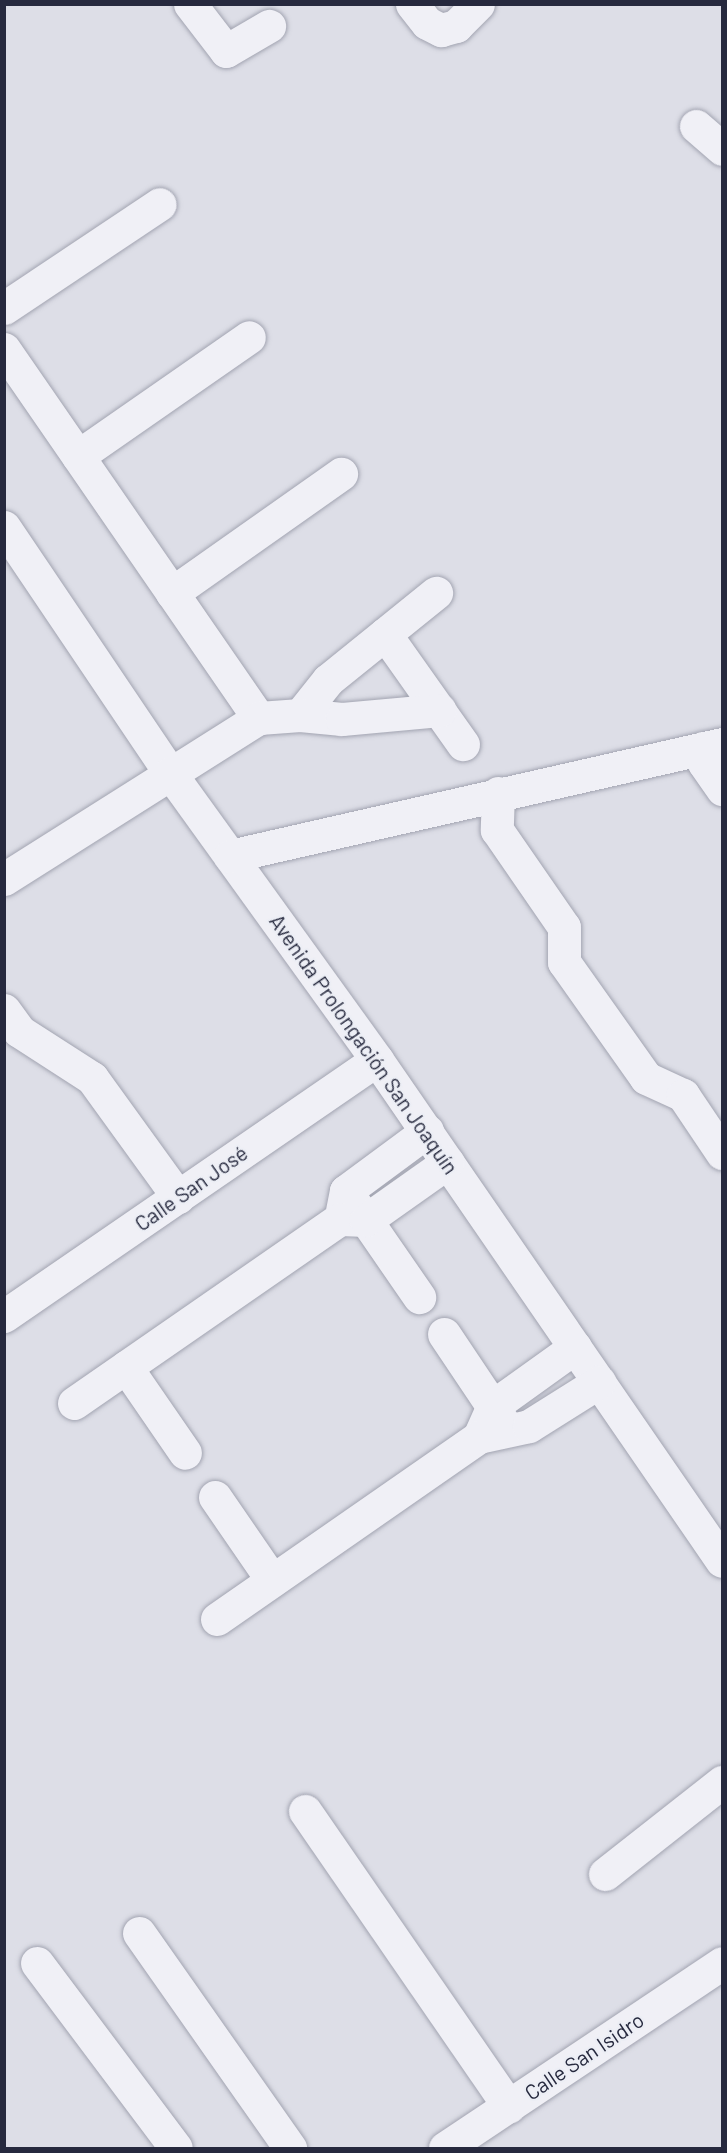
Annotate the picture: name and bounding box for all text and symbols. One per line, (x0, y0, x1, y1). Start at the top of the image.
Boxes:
street label: Avenida Prolongación San Joaquín (264, 909, 464, 1179)
street label: Calle San José (130, 1140, 252, 1236)
street label: Calle San Isidro (520, 2007, 648, 2105)

